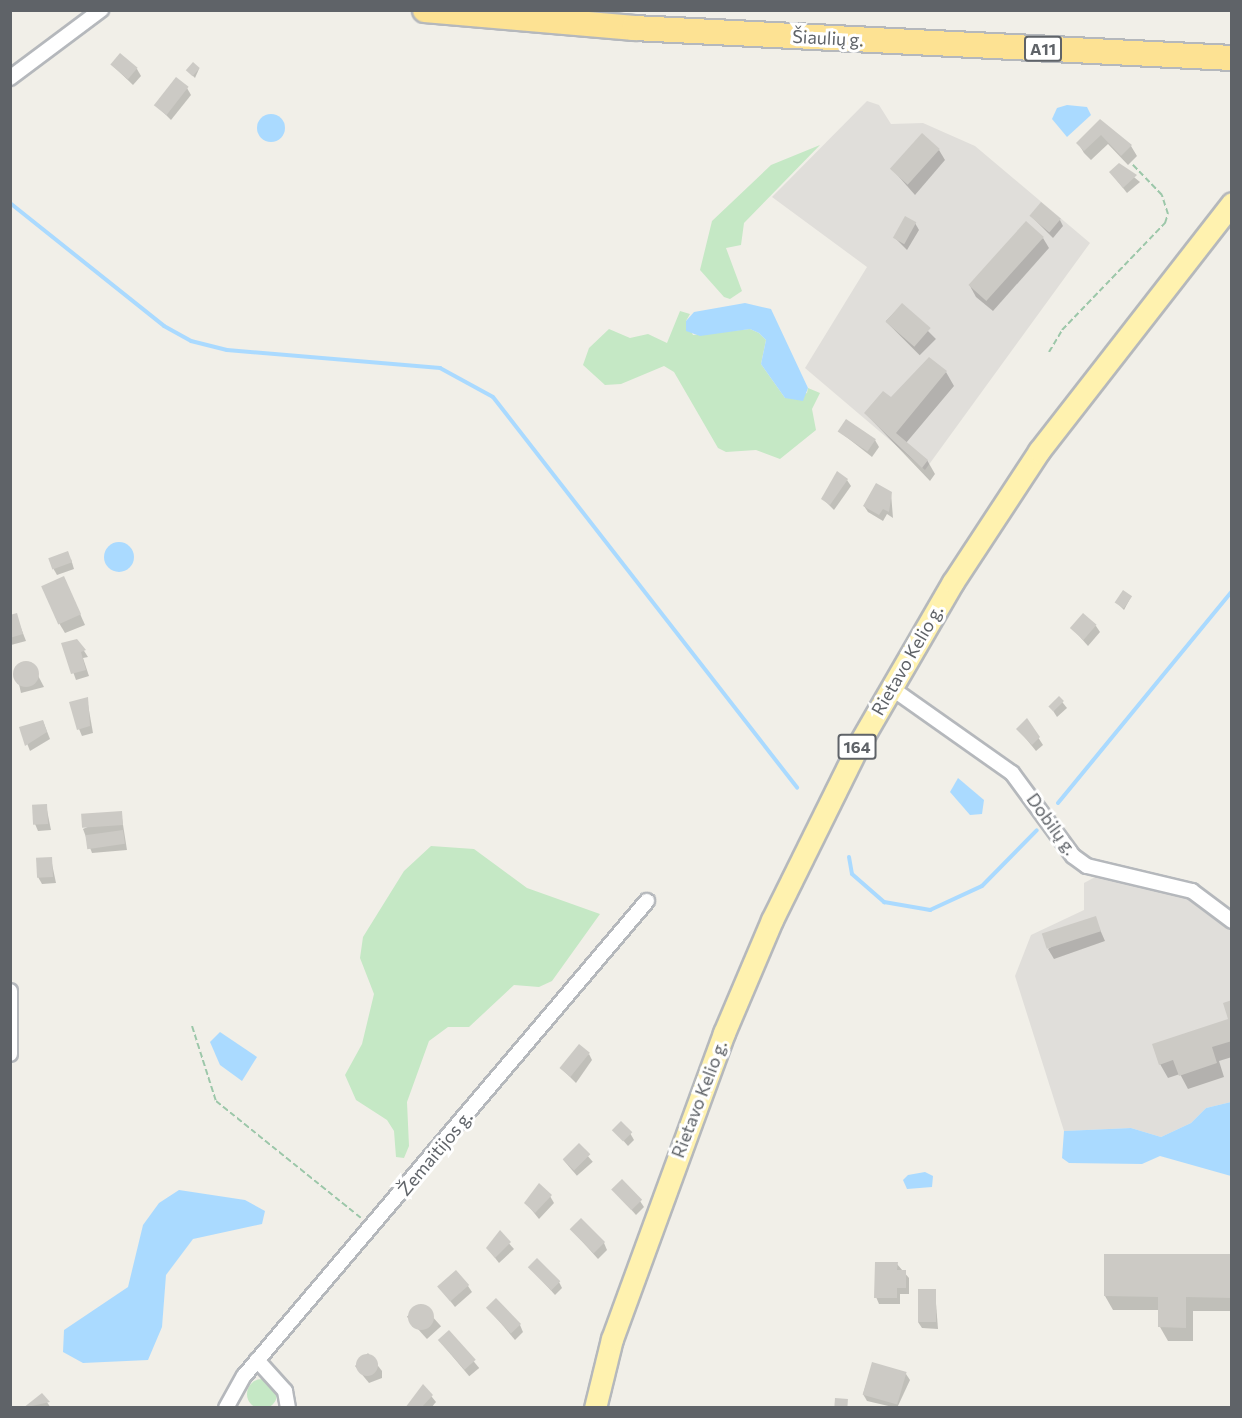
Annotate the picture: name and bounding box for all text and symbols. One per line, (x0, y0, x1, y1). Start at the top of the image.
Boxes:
street label: Šiaulių g. (792, 25, 864, 51)
road number: A11 (1024, 36, 1062, 62)
street label: Rietavo Kelio g. (867, 601, 947, 719)
road number: 164 (838, 734, 876, 760)
street label: Dobilų g. (1022, 789, 1082, 859)
street label: Rietavo Kelio g. (667, 1037, 731, 1161)
street label: Žemaitijos g. (393, 1106, 477, 1200)

